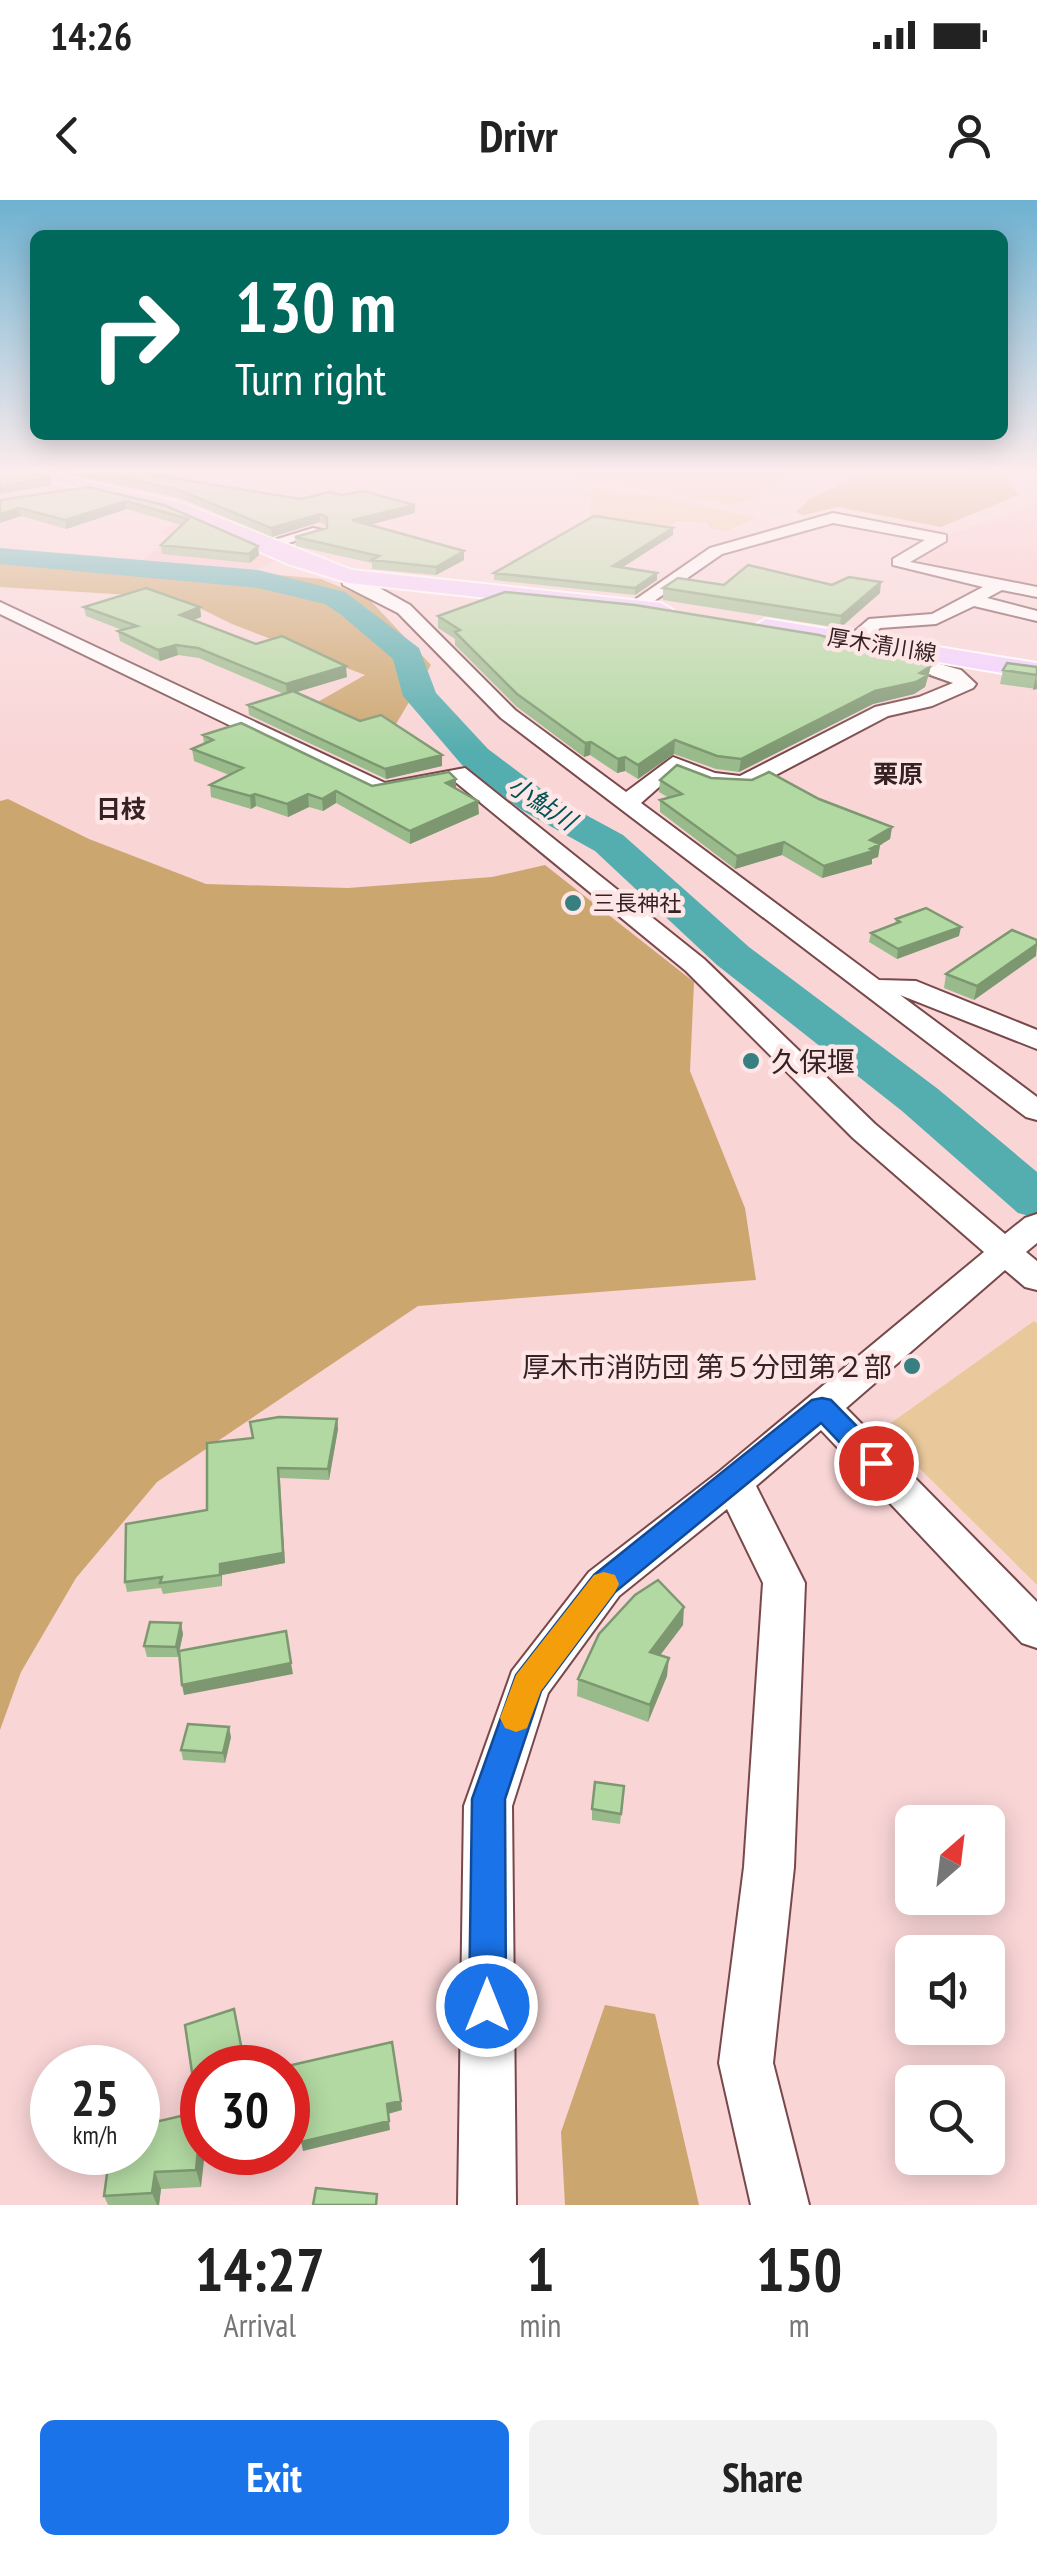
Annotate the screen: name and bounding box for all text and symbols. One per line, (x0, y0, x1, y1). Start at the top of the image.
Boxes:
text: 14:26 (50, 11, 132, 60)
text: Drivr (479, 106, 558, 164)
icon: back (40, 108, 95, 163)
icon: person (942, 108, 997, 163)
text: 130 m (235, 261, 396, 351)
icon: right (70, 270, 200, 400)
text: Turn right (235, 349, 386, 407)
street label: 厚木清川線 (825, 623, 939, 667)
district label: 栗原 (873, 758, 923, 790)
water label: 小鮎川 (502, 769, 585, 838)
district label: 日枝 (96, 793, 146, 825)
place label: 三長神社 (593, 889, 681, 917)
marker: 三長神社 (562, 892, 584, 914)
place label: 久保堰 (771, 1043, 855, 1080)
marker: 久保堰 (740, 1050, 762, 1072)
place label: 厚木市消防団 第５分団第２部 (522, 1348, 892, 1385)
marker: 厚木市消防団 第５分団第２部 (901, 1355, 923, 1377)
pin (834, 1421, 919, 1506)
icon: arrive (849, 1436, 904, 1491)
north arrow (895, 1805, 1005, 1915)
map controls (895, 1805, 1005, 2175)
button: sound (895, 1935, 1005, 2045)
position arrow (435, 1954, 539, 2058)
speed limit sign: 30 (180, 2045, 310, 2175)
text: 25 (71, 2065, 119, 2130)
button: search (895, 2065, 1005, 2175)
text: km/h (73, 2119, 117, 2151)
text: 14:27 (195, 2230, 325, 2308)
text: 1 (526, 2230, 555, 2308)
text: 150 (756, 2230, 842, 2308)
text: Arrival (224, 2304, 296, 2346)
text: min (519, 2304, 561, 2346)
text: m (789, 2304, 810, 2346)
button: Exit (40, 2420, 509, 2535)
button: Share (529, 2420, 997, 2535)

